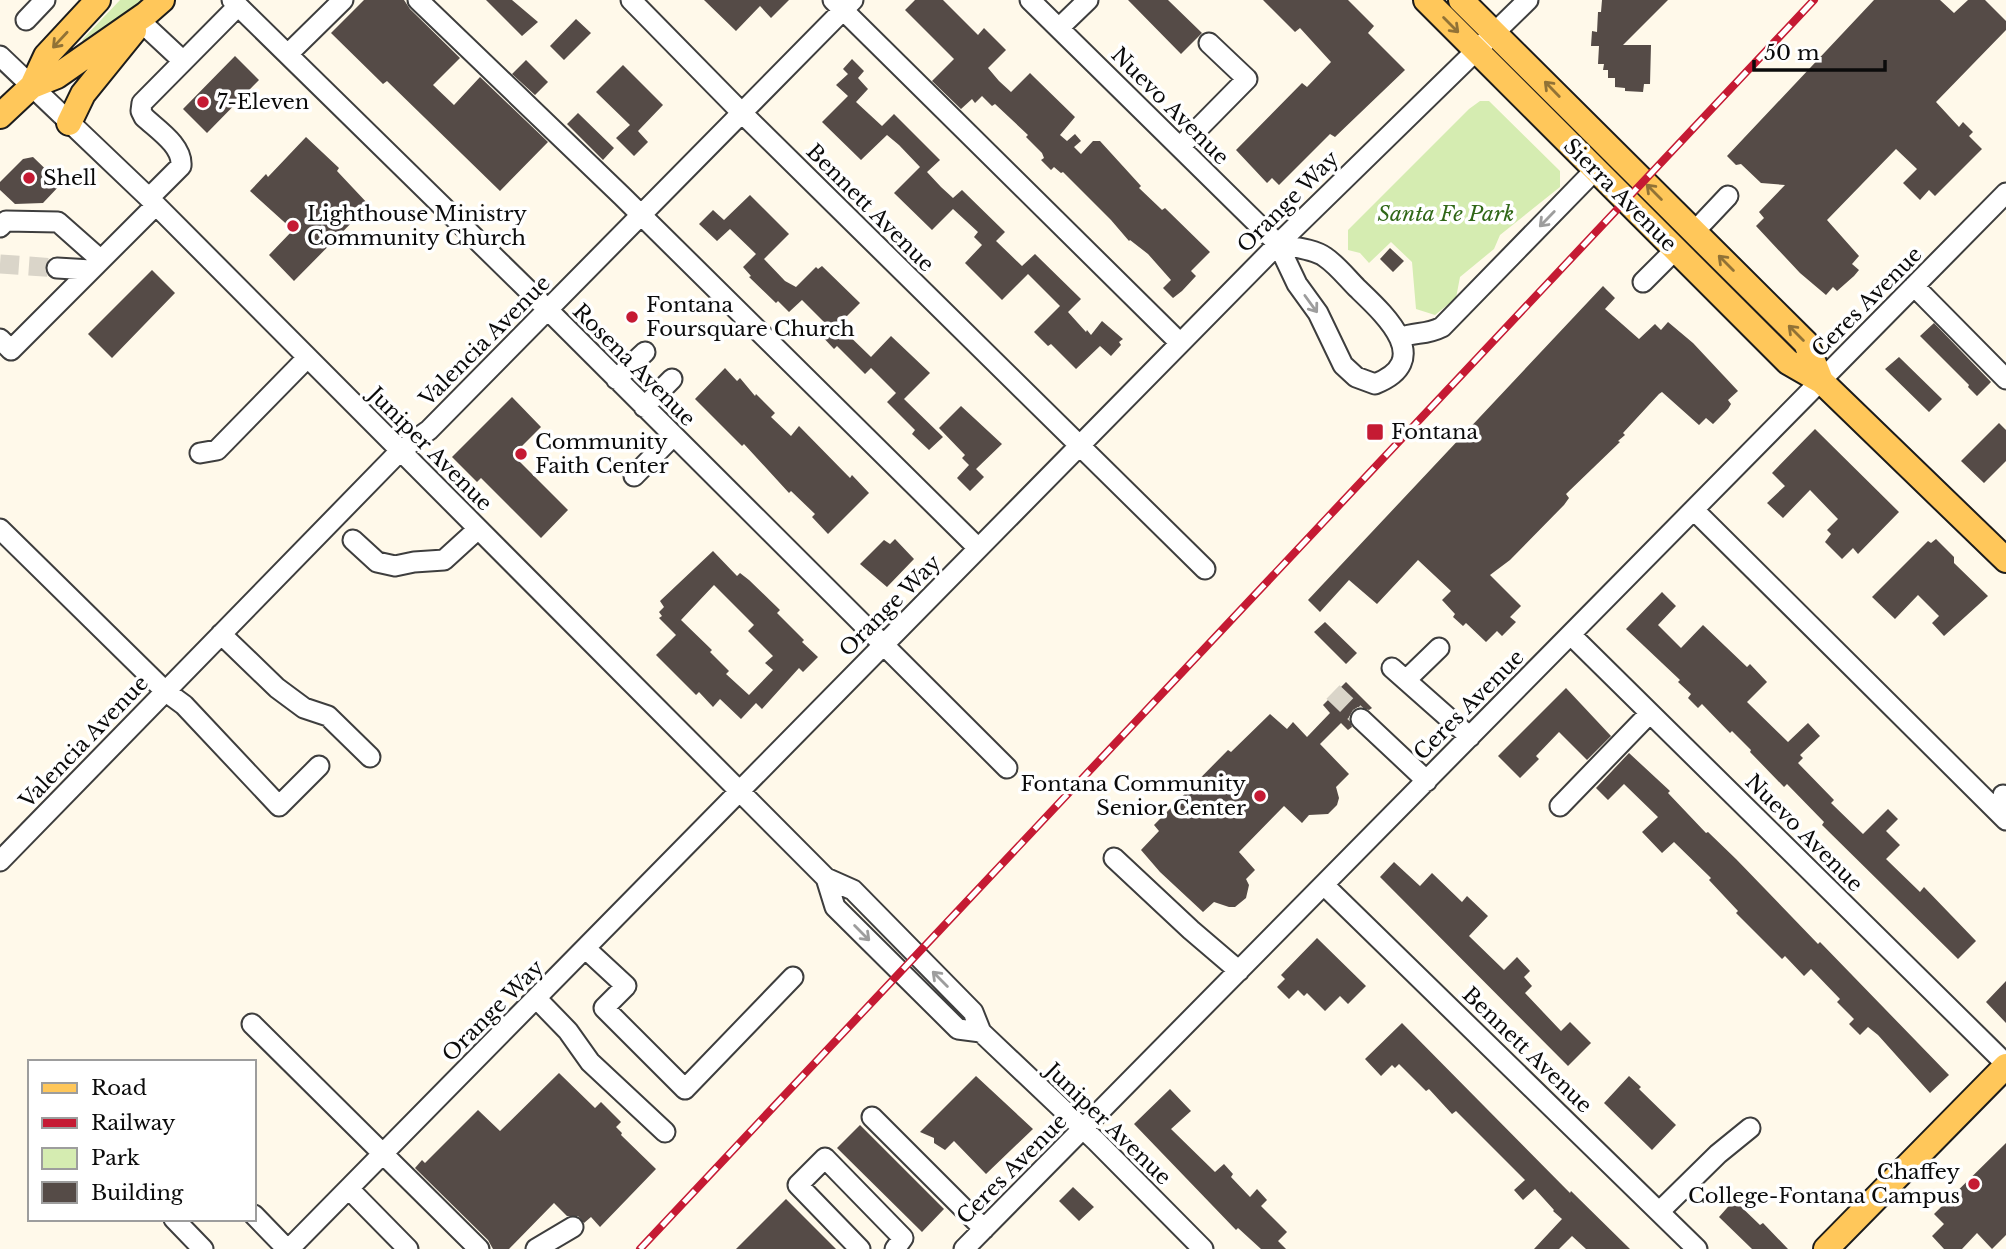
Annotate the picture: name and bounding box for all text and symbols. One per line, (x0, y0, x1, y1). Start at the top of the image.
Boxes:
one-way arrow (1442, 16, 1459, 33)
scale bar (1754, 28, 1885, 72)
one-way arrow (52, 31, 68, 49)
text: 50 m (1764, 40, 1820, 66)
street label: Nuevo Avenue (1106, 42, 1234, 170)
one-way arrow (1544, 81, 1561, 98)
place label: 7-Eleven (217, 89, 309, 115)
marker: 7-Eleven (195, 94, 211, 110)
street label: Sierra Avenue (1558, 133, 1682, 257)
street label: Bennett Avenue (801, 139, 939, 277)
street label: Orange Way (1232, 145, 1345, 258)
place label: Shell (43, 165, 97, 191)
marker: Shell (21, 170, 37, 186)
one-way arrow (1646, 184, 1663, 201)
place label: Lighthouse Ministry Community Church (307, 201, 527, 251)
park label: Santa Fe Park (1378, 201, 1514, 227)
one-way arrow (1539, 210, 1556, 227)
marker: Lighthouse Ministry Community Church (285, 218, 301, 234)
street label: Ceres Avenue (1806, 241, 1928, 363)
one-way arrow (1717, 255, 1734, 272)
street label: Valencia Avenue (413, 270, 556, 413)
place label: Fontana Foursquare Church (646, 292, 855, 342)
one-way arrow (1303, 294, 1318, 312)
street label: Rosena Avenue (567, 298, 701, 432)
marker: Fontana Foursquare Church (624, 309, 640, 325)
one-way arrow (1788, 325, 1805, 342)
street label: Juniper Avenue (361, 380, 497, 516)
place label: Fontana (1391, 419, 1478, 445)
marker: Fontana (1365, 422, 1385, 442)
place label: Community Faith Center (535, 429, 669, 479)
marker: Community Faith Center (513, 446, 529, 462)
street label: Orange Way (834, 549, 947, 662)
street label: Ceres Avenue (1408, 644, 1530, 766)
street label: Valencia Avenue (13, 670, 154, 814)
street label: Nuevo Avenue (1740, 769, 1868, 897)
place label: Fontana Community Senior Center (1020, 771, 1247, 821)
marker: Fontana Community Senior Center (1252, 788, 1268, 804)
one-way arrow (853, 925, 870, 942)
street label: Orange Way (437, 954, 550, 1067)
one-way arrow (932, 970, 949, 987)
street label: Bennett Avenue (1457, 982, 1597, 1118)
street label: Juniper Avenue (1038, 1055, 1176, 1190)
legend (28, 1060, 256, 1221)
text: Road (91, 1075, 147, 1101)
street label: Ceres Avenue (951, 1108, 1073, 1230)
text: Railway (91, 1110, 176, 1136)
text: Park (91, 1145, 140, 1171)
place label: Chaffey College-Fontana Campus (1688, 1159, 1961, 1209)
marker: Chaffey College-Fontana Campus (1966, 1176, 1982, 1192)
text: Building (91, 1180, 184, 1206)

